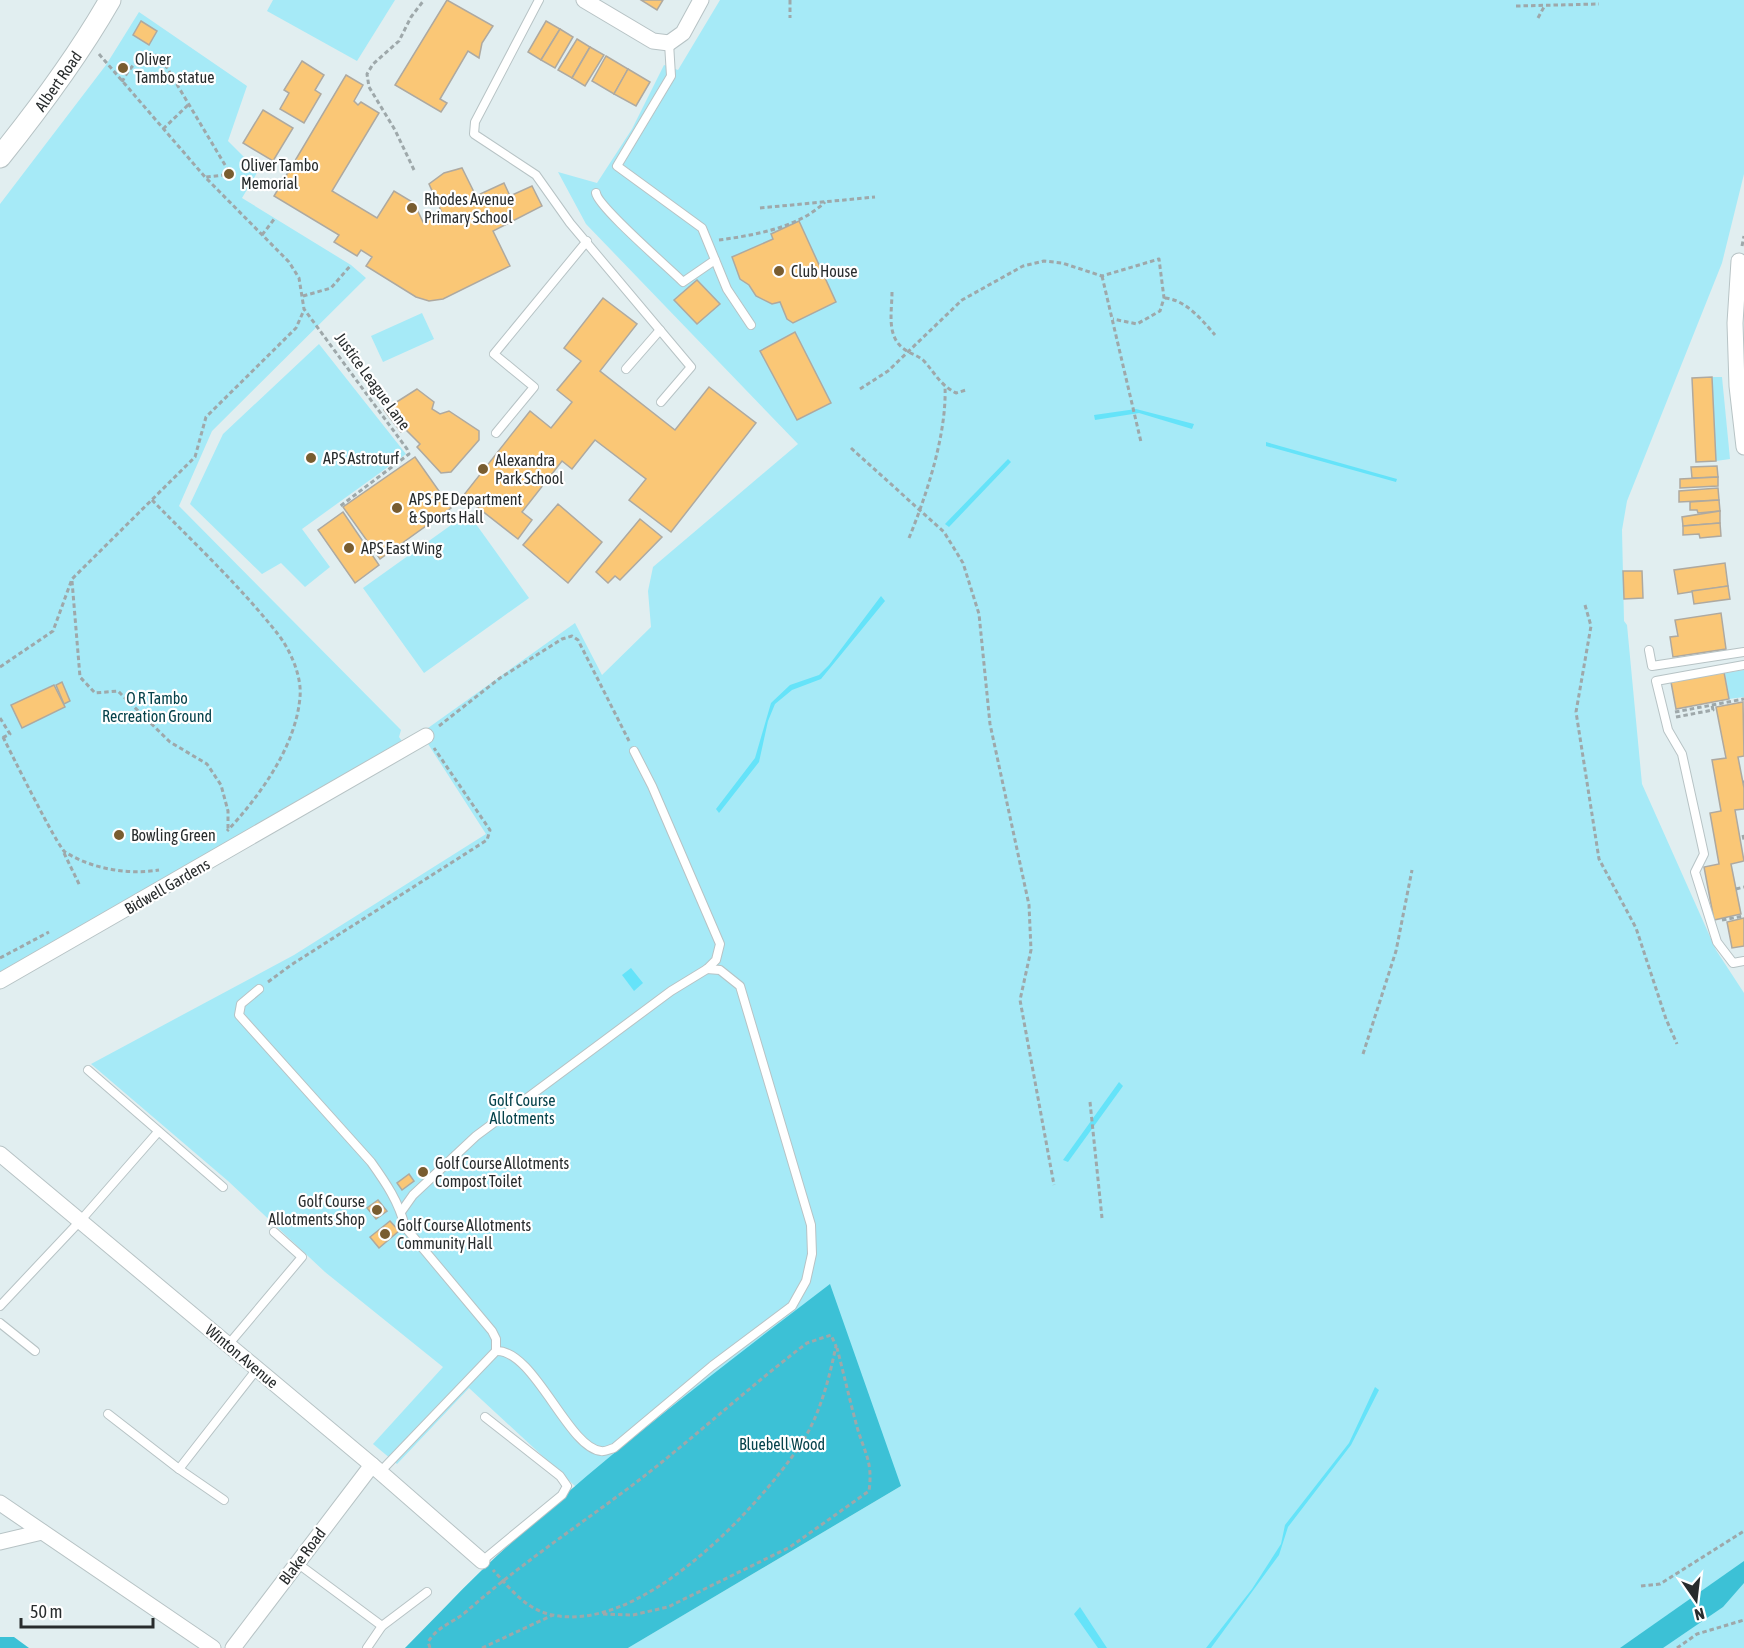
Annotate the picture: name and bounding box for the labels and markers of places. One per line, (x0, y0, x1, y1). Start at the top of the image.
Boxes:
place label: Oliver Tambo statue (135, 50, 214, 86)
marker: Oliver Tambo statue (116, 61, 130, 75)
place label: Oliver Tambo Memorial (241, 156, 319, 192)
marker: Oliver Tambo Memorial (222, 167, 236, 181)
place label: Rhodes Avenue Primary School (424, 190, 514, 227)
marker: Rhodes Avenue Primary School (405, 201, 419, 215)
place label: Club House (791, 262, 857, 280)
marker: Club House (772, 264, 786, 278)
place label: APS Astroturf (323, 449, 400, 467)
marker: APS Astroturf (304, 451, 318, 465)
place label: Alexandra Park School (495, 451, 564, 487)
marker: Alexandra Park School (476, 462, 490, 476)
place label: APS PE Department & Sports Hall (409, 490, 522, 527)
marker: APS PE Department & Sports Hall (390, 501, 404, 515)
place label: APS East Wing (361, 539, 442, 558)
marker: APS East Wing (342, 541, 356, 555)
place label: Bowling Green (131, 826, 216, 845)
marker: Bowling Green (112, 828, 126, 842)
place label: Golf Course Allotments Compost Toilet (435, 1154, 570, 1191)
marker: Golf Course Allotments Compost Toilet (416, 1165, 430, 1179)
place label: Golf Course Allotments Shop (268, 1192, 365, 1229)
marker: Golf Course Allotments Shop (370, 1203, 384, 1217)
place label: Golf Course Allotments Community Hall (397, 1216, 532, 1253)
marker: Golf Course Allotments Community Hall (378, 1227, 392, 1241)

